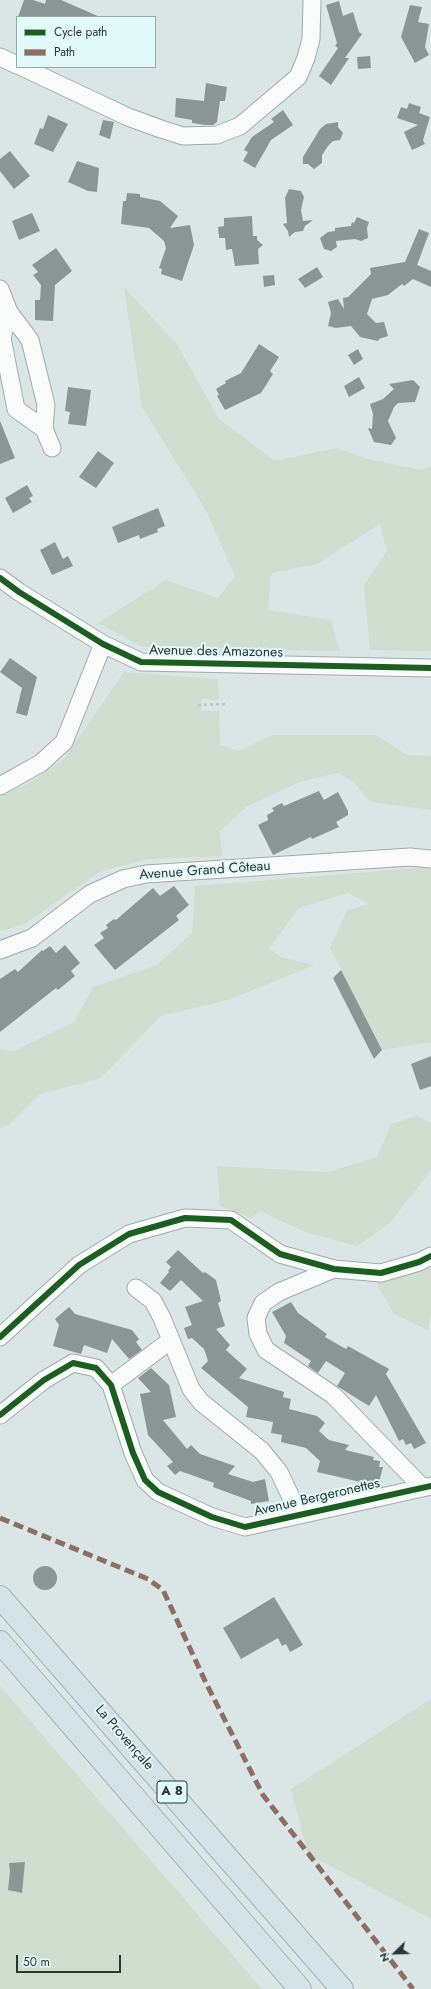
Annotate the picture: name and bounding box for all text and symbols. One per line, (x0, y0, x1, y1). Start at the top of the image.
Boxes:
legend (16, 16, 156, 68)
text: Cycle path (54, 23, 107, 41)
text: Path (54, 43, 75, 61)
street label: Avenue des Amazones (149, 642, 283, 662)
street label: Avenue Grand Côteau (139, 858, 271, 884)
street label: Avenue Bergeronettes (252, 1475, 382, 1521)
street label: La Provençale (91, 1702, 157, 1774)
road number: A 8 (157, 1781, 187, 1803)
north arrow (375, 1933, 415, 1973)
scale bar (18, 1947, 123, 1973)
text: N (375, 1951, 393, 1965)
text: 50 m (23, 1953, 50, 1971)

